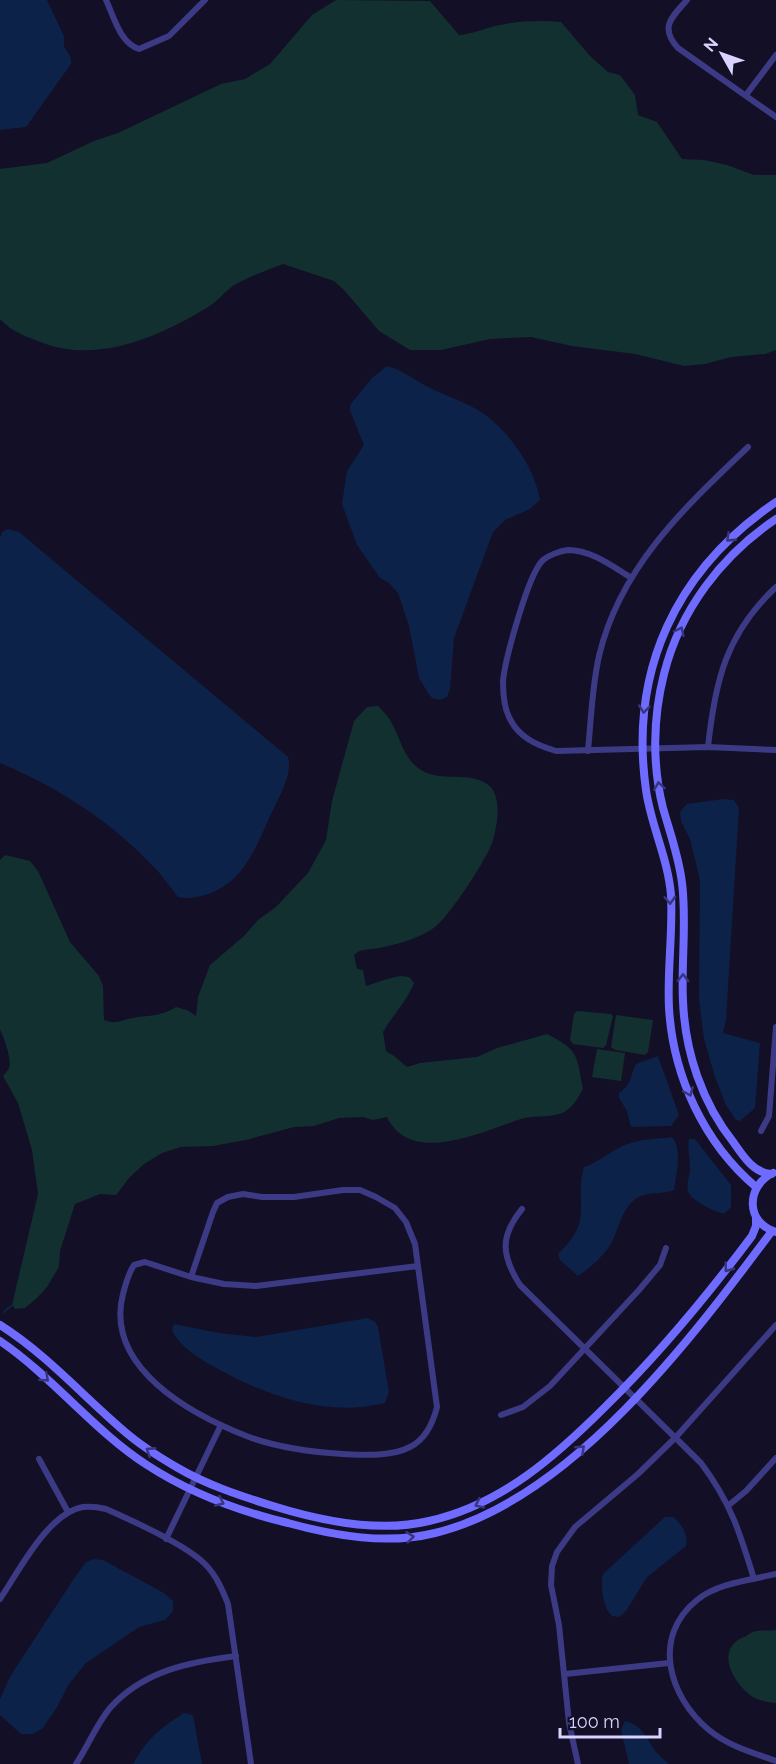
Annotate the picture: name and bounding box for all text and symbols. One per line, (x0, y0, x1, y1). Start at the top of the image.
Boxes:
north arrow (692, 24, 752, 84)
text: N (700, 34, 722, 55)
one-way arrow (726, 531, 737, 542)
one-way arrow (672, 627, 684, 638)
one-way arrow (638, 704, 651, 713)
one-way arrow (654, 782, 666, 791)
one-way arrow (664, 896, 676, 905)
one-way arrow (677, 974, 689, 983)
one-way arrow (682, 1086, 694, 1097)
one-way arrow (724, 1261, 735, 1272)
one-way arrow (38, 1371, 49, 1382)
one-way arrow (574, 1445, 585, 1456)
one-way arrow (146, 1446, 156, 1458)
one-way arrow (214, 1494, 225, 1506)
one-way arrow (474, 1496, 485, 1508)
one-way arrow (406, 1531, 415, 1543)
scale bar (560, 1701, 660, 1739)
text: 100 m (569, 1711, 620, 1732)

